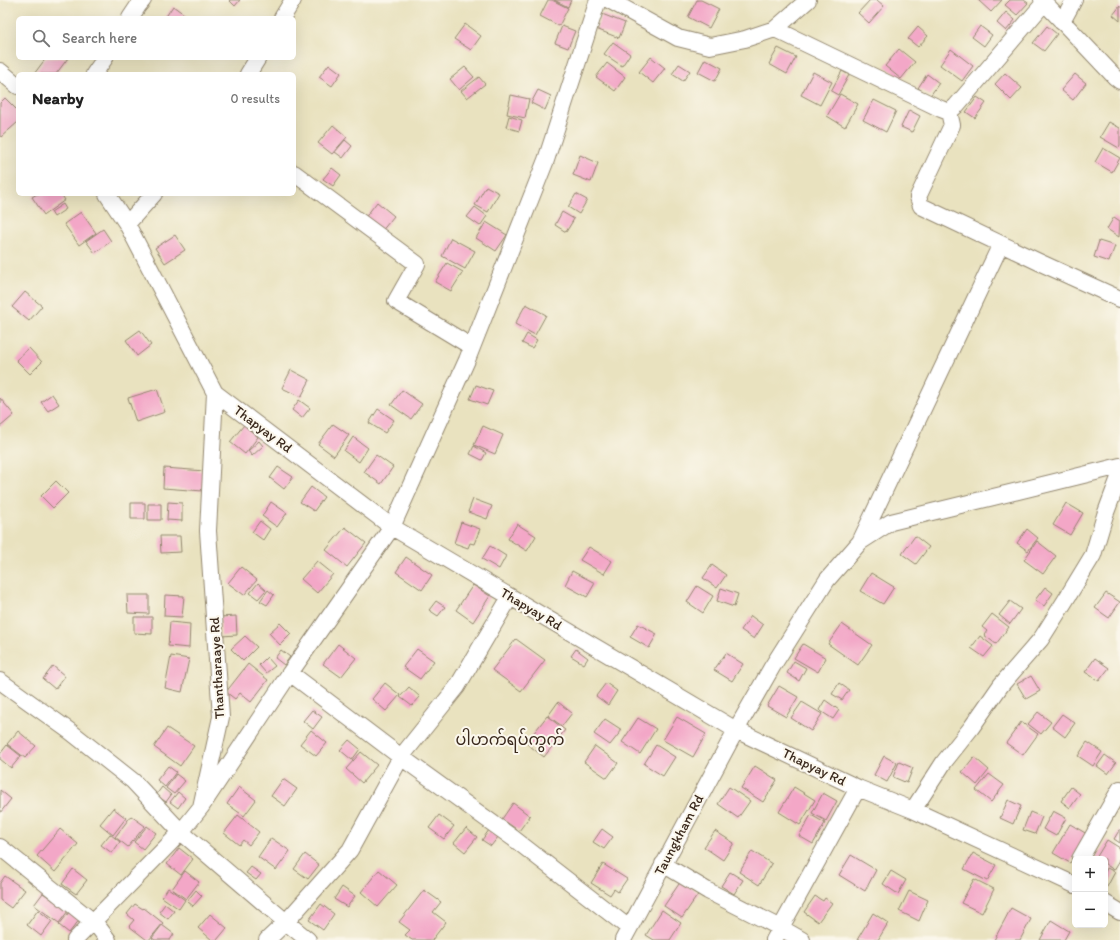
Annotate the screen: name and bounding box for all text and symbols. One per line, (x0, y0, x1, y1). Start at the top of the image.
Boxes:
search box (16, 16, 296, 60)
icon: search (30, 27, 52, 49)
text: Search here (62, 29, 137, 47)
text: Nearby (32, 88, 84, 108)
text: 0 results (230, 91, 280, 106)
street label: Thapyay Rd (230, 402, 296, 457)
street label: Thapyay Rd (497, 584, 565, 634)
street label: Thantharaaye Rd (206, 616, 228, 719)
district label: ပါဟက်ရပ်ကွက် (456, 728, 564, 753)
street label: Thapyay Rd (779, 744, 849, 790)
street label: Taungkham Rd (651, 791, 708, 878)
map controls (1072, 856, 1108, 928)
button: + (1072, 856, 1108, 892)
button: − (1072, 892, 1108, 928)

